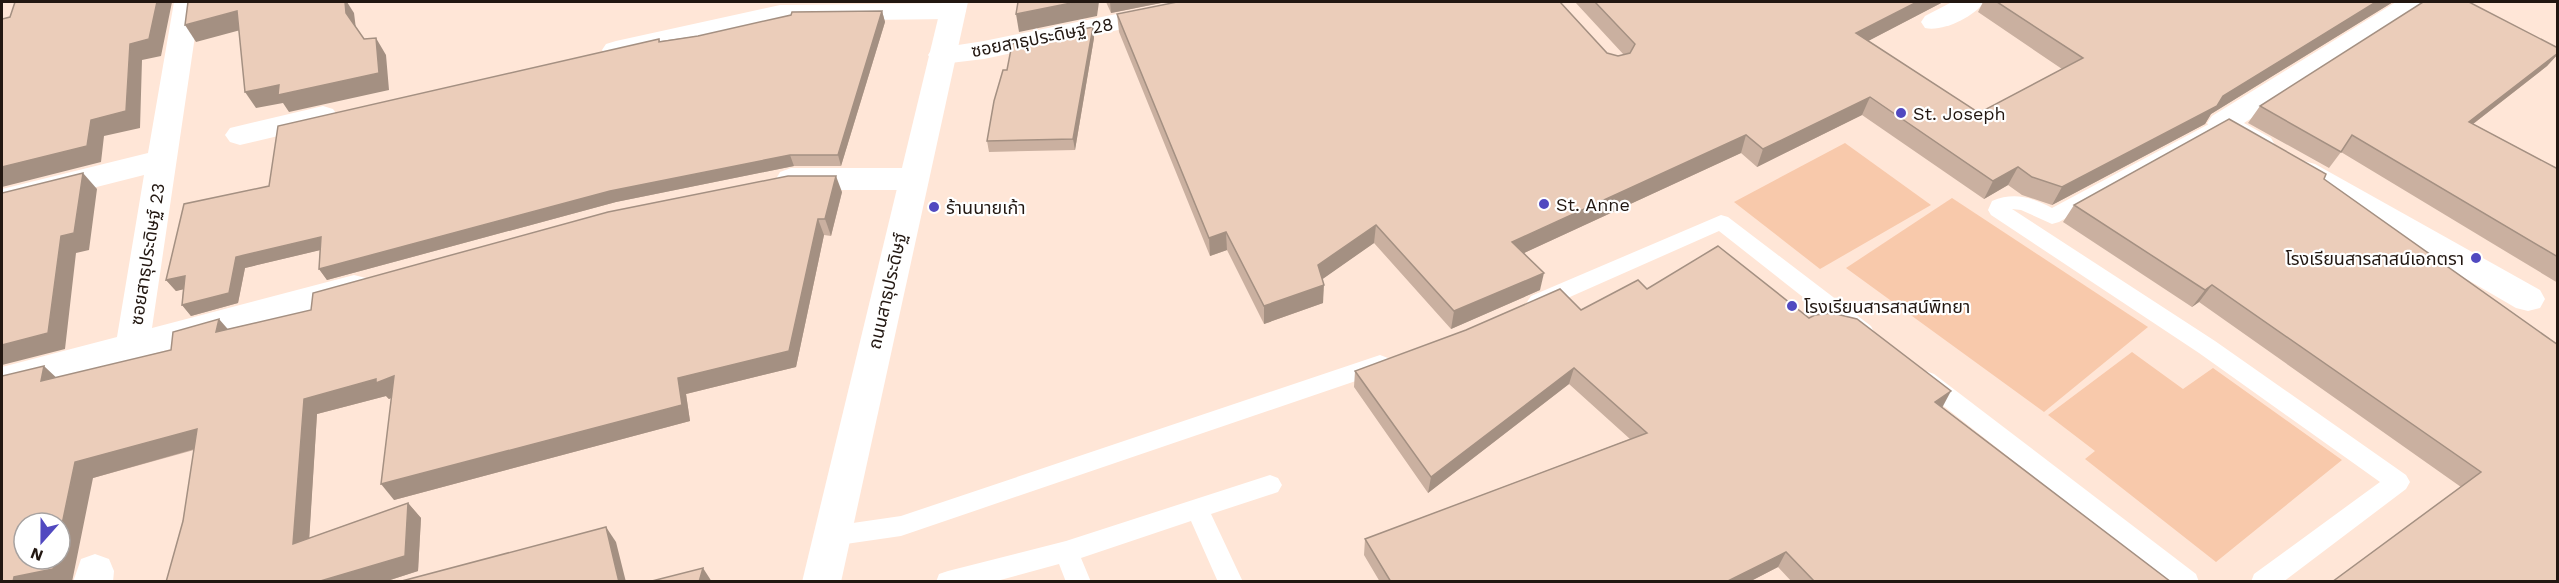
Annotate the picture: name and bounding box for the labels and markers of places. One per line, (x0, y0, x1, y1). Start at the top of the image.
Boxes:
place label: St. Joseph (1913, 103, 2006, 124)
marker: St. Joseph (1894, 106, 1908, 120)
place label: St. Anne (1556, 194, 1630, 215)
place label: ร้านนายเก้า (946, 197, 1026, 218)
marker: St. Anne (1537, 197, 1551, 211)
marker: ร้านนายเก้า (927, 200, 941, 214)
place label: โรงเรียนสารสาสน์เอกตรา (2285, 248, 2464, 269)
marker: โรงเรียนสารสาสน์เอกตรา (2469, 251, 2483, 265)
place label: โรงเรียนสารสาสน์พิทยา (1804, 296, 1970, 317)
marker: โรงเรียนสารสาสน์พิทยา (1785, 299, 1799, 313)

